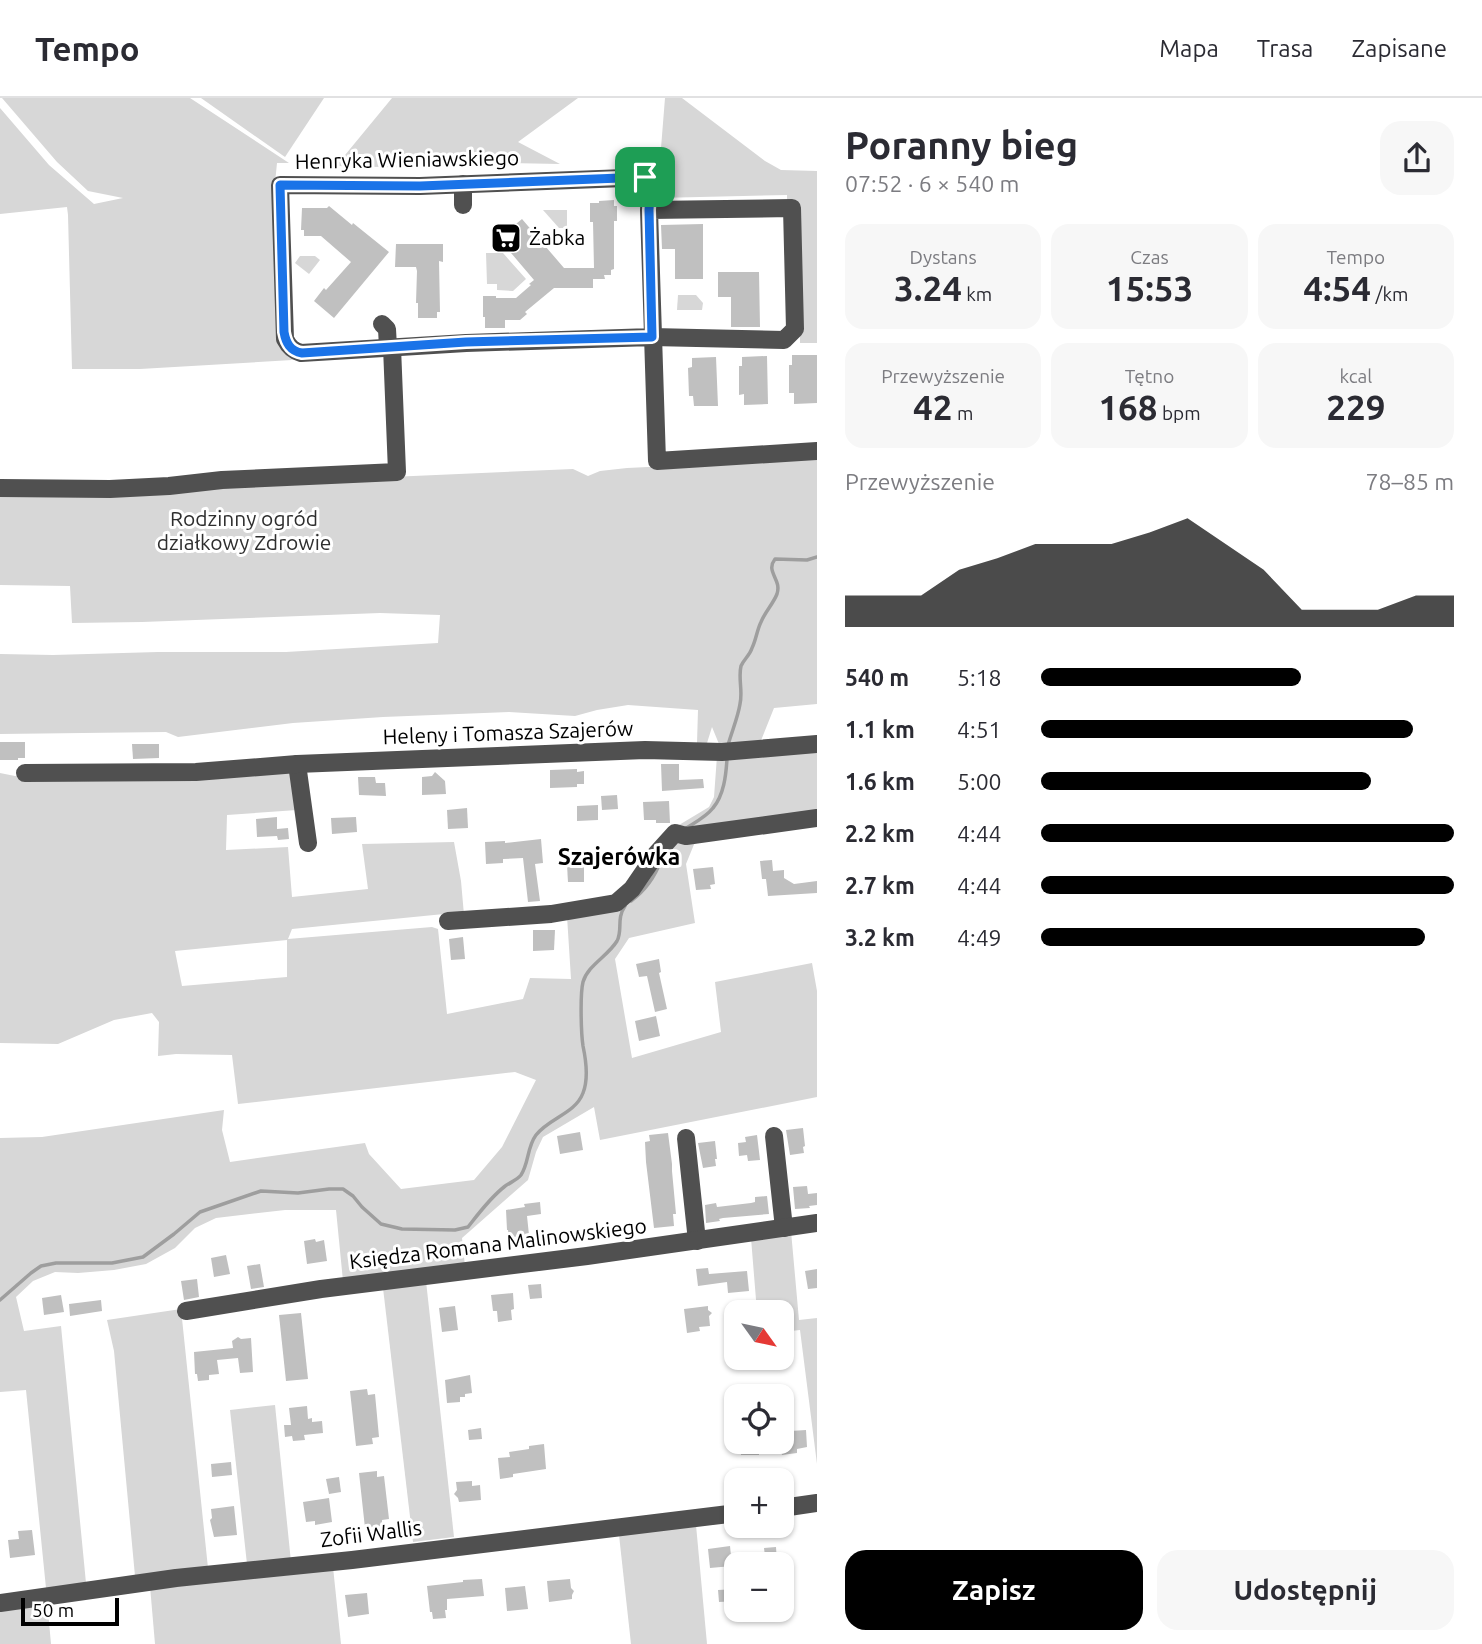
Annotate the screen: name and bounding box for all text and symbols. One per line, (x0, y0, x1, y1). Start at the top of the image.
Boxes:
text: Tempo (35, 30, 140, 67)
text: Mapa (1159, 35, 1219, 62)
text: Trasa (1257, 35, 1313, 62)
text: Zapisane (1351, 35, 1447, 62)
button: share (1380, 121, 1454, 195)
text: Poranny bieg (845, 124, 1078, 166)
street label: Henryka Wieniawskiego (295, 145, 519, 173)
pin (615, 147, 675, 207)
icon: arrive (626, 158, 664, 196)
text: 07:52 · 6 × 540 m (845, 171, 1019, 196)
supermarket icon: Żabka (489, 221, 523, 255)
place label: Żabka (529, 225, 585, 249)
text: Dystans (910, 246, 977, 268)
text: Czas (1130, 246, 1169, 268)
text: Tempo (1326, 246, 1385, 268)
text: 3.24 (894, 268, 962, 308)
text: 15:53 (1106, 268, 1193, 308)
text: 4:54 (1303, 268, 1371, 308)
text: km (962, 283, 992, 305)
text: /km (1371, 283, 1408, 305)
text: Przewyższenie (881, 365, 1005, 387)
text: Tętno (1125, 365, 1174, 387)
text: kcal (1339, 365, 1372, 387)
text: 42 (913, 387, 953, 427)
text: 168 (1098, 387, 1158, 427)
text: 229 (1326, 387, 1385, 427)
text: m (953, 402, 973, 424)
text: bpm (1158, 402, 1201, 424)
text: Przewyższenie (845, 469, 995, 494)
text: 78–85 m (1366, 469, 1454, 494)
park label: Rodzinny ogród działkowy Zdrowie (157, 506, 331, 554)
text: 540 m (845, 665, 909, 690)
text: 5:18 (957, 665, 1002, 690)
street label: Heleny i Tomasza Szajerów (382, 716, 634, 748)
text: 1.1 km (845, 717, 915, 742)
text: 4:51 (957, 717, 1002, 742)
text: 1.6 km (845, 769, 915, 794)
text: 5:00 (957, 769, 1002, 794)
text: 2.2 km (845, 821, 915, 846)
text: 4:44 (957, 821, 1002, 846)
district label: Szajerówka (558, 844, 680, 869)
text: 2.7 km (845, 873, 915, 898)
text: 4:44 (957, 873, 1002, 898)
text: 3.2 km (845, 925, 915, 950)
text: 4:49 (957, 925, 1002, 950)
street label: Księdza Romana Malinowskiego (348, 1213, 648, 1273)
north arrow (724, 1300, 794, 1370)
map controls (724, 1300, 794, 1622)
button: locate (724, 1384, 794, 1454)
button: + (724, 1468, 794, 1538)
street label: Zofii Wallis (319, 1515, 423, 1551)
button: Zapisz (845, 1550, 1143, 1630)
button: Udostępnij (1157, 1550, 1454, 1630)
button: − (724, 1552, 794, 1622)
scale bar (21, 1595, 119, 1627)
text: 50 m (32, 1599, 74, 1621)

